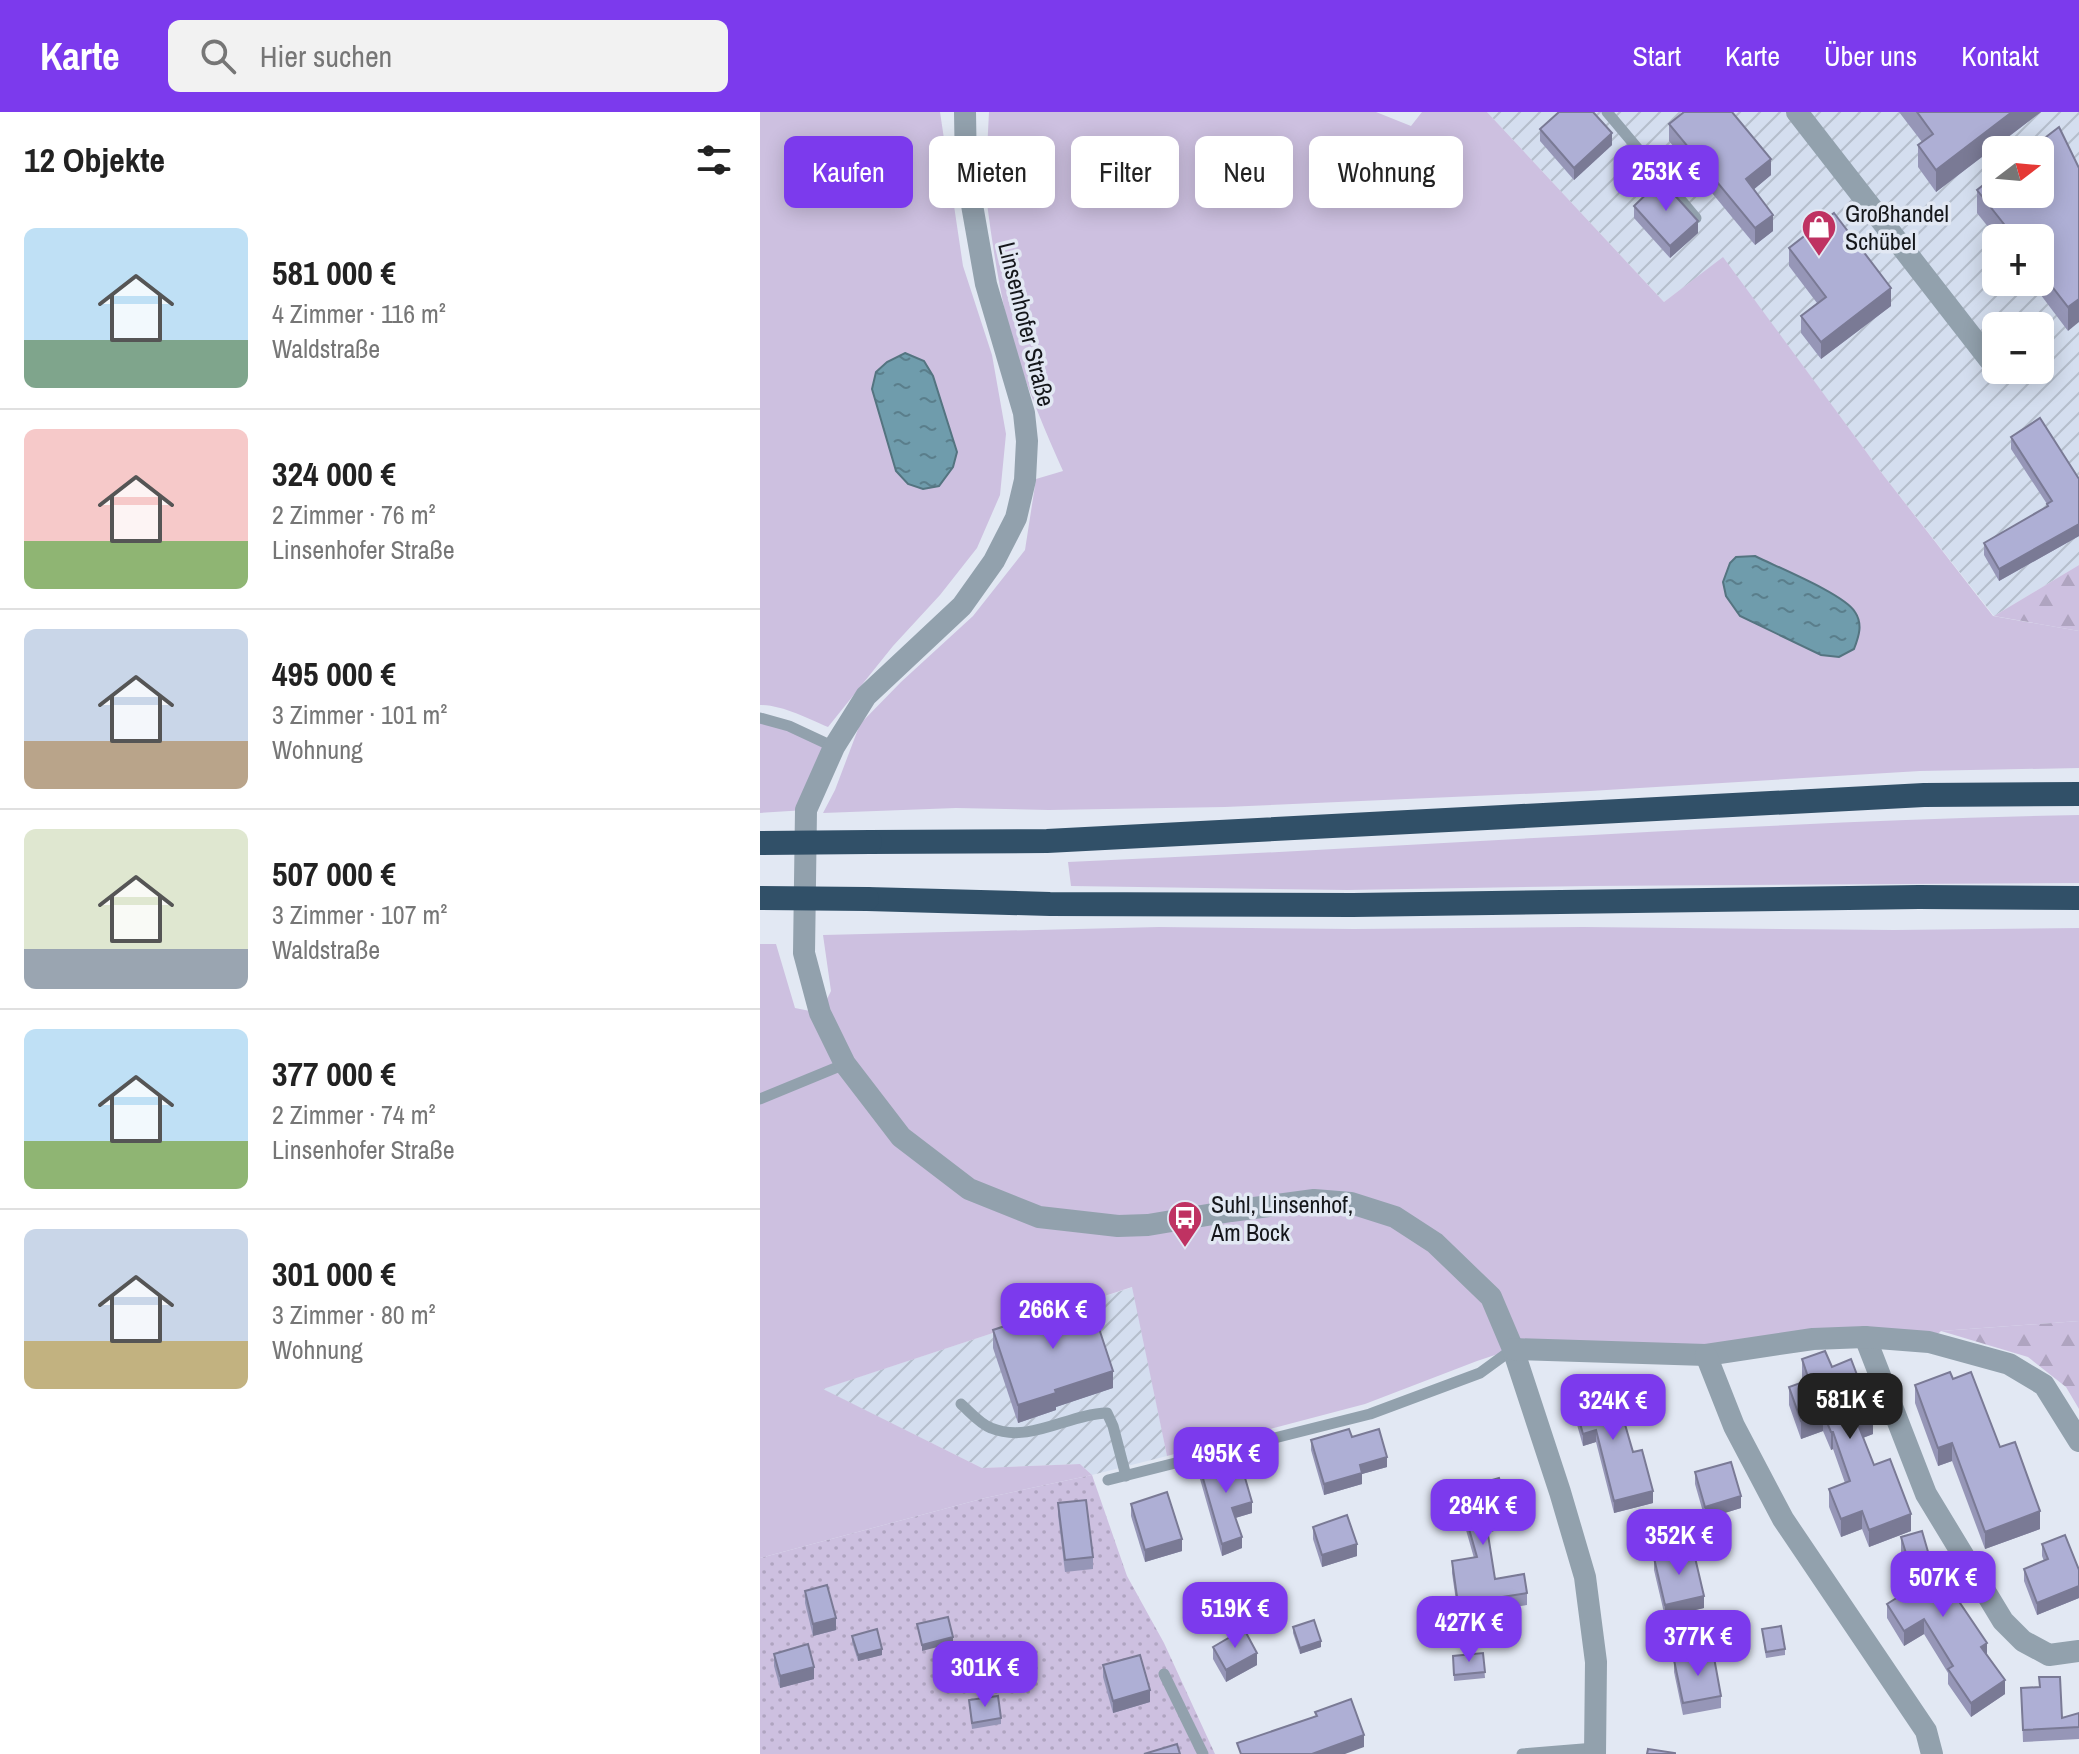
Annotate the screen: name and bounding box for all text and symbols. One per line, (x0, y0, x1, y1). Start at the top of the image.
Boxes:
search box (168, 20, 728, 92)
text: Karte (40, 31, 120, 82)
icon: search (196, 34, 240, 78)
text: Hier suchen (260, 36, 392, 76)
text: Start (1633, 37, 1681, 75)
text: Karte (1725, 37, 1780, 75)
text: Über uns (1824, 37, 1917, 75)
text: Kontakt (1961, 37, 2039, 75)
chip: Kaufen (784, 136, 913, 208)
chip: Mieten (929, 136, 1055, 208)
chip: Filter (1071, 136, 1179, 208)
chip: Neu (1195, 136, 1293, 208)
chip: Wohnung (1309, 136, 1463, 208)
north arrow (1982, 136, 2054, 208)
map controls (1982, 136, 2054, 384)
text: 12 Objekte (24, 137, 165, 183)
icon: filters (692, 138, 736, 182)
pin: 253K € (1601, 145, 1731, 213)
text: 253K € (1632, 153, 1700, 188)
place label: Großhandel Schübel (1845, 197, 1949, 257)
shop icon: Großhandel Schübel (1800, 208, 1838, 258)
button: + (1982, 224, 2054, 296)
street label: Linsenhofer Straße (991, 238, 1063, 410)
text: 581 000 € (272, 250, 396, 296)
icon: home (88, 260, 184, 356)
text: 4 Zimmer · 116 m² (272, 296, 446, 331)
button: − (1982, 312, 2054, 384)
text: Waldstraße (272, 331, 380, 366)
text: 324 000 € (272, 451, 396, 497)
icon: home (88, 461, 184, 557)
text: 2 Zimmer · 76 m² (272, 497, 436, 532)
text: Linsenhofer Straße (272, 532, 455, 567)
text: 495 000 € (272, 651, 396, 697)
icon: home (88, 661, 184, 757)
text: 3 Zimmer · 101 m² (272, 697, 447, 732)
text: Wohnung (272, 732, 363, 767)
text: 507 000 € (272, 851, 396, 897)
icon: home (88, 861, 184, 957)
text: 3 Zimmer · 107 m² (272, 897, 447, 932)
text: Waldstraße (272, 932, 380, 967)
text: 377 000 € (272, 1051, 396, 1097)
icon: home (88, 1061, 184, 1157)
text: 2 Zimmer · 74 m² (272, 1097, 436, 1132)
text: Linsenhofer Straße (272, 1132, 455, 1167)
place label: Suhl, Linsenhof, Am Bock (1210, 1188, 1353, 1248)
bus stop icon: Suhl, Linsenhof, Am Bock (1166, 1199, 1204, 1249)
text: 301 000 € (272, 1251, 396, 1297)
icon: home (88, 1261, 184, 1357)
pin: 266K € (988, 1283, 1118, 1351)
text: 266K € (1019, 1291, 1087, 1326)
text: 3 Zimmer · 80 m² (272, 1297, 436, 1332)
text: Wohnung (272, 1332, 363, 1367)
pin: 581K € (1785, 1373, 1915, 1441)
pin: 324K € (1548, 1374, 1678, 1442)
text: 581K € (1816, 1381, 1884, 1416)
text: 324K € (1579, 1382, 1647, 1417)
pin: 495K € (1161, 1427, 1291, 1495)
text: 495K € (1192, 1435, 1260, 1470)
pin: 284K € (1418, 1479, 1548, 1547)
text: 284K € (1449, 1487, 1517, 1522)
pin: 352K € (1614, 1509, 1744, 1577)
text: 352K € (1645, 1517, 1713, 1552)
pin: 507K € (1878, 1551, 2008, 1619)
text: 507K € (1909, 1559, 1977, 1594)
pin: 519K € (1170, 1582, 1300, 1650)
text: 519K € (1201, 1590, 1269, 1625)
pin: 427K € (1404, 1596, 1534, 1664)
text: 427K € (1435, 1604, 1503, 1639)
pin: 377K € (1633, 1610, 1763, 1678)
text: 377K € (1664, 1618, 1732, 1653)
pin: 301K € (920, 1641, 1050, 1709)
text: 301K € (951, 1649, 1019, 1684)

